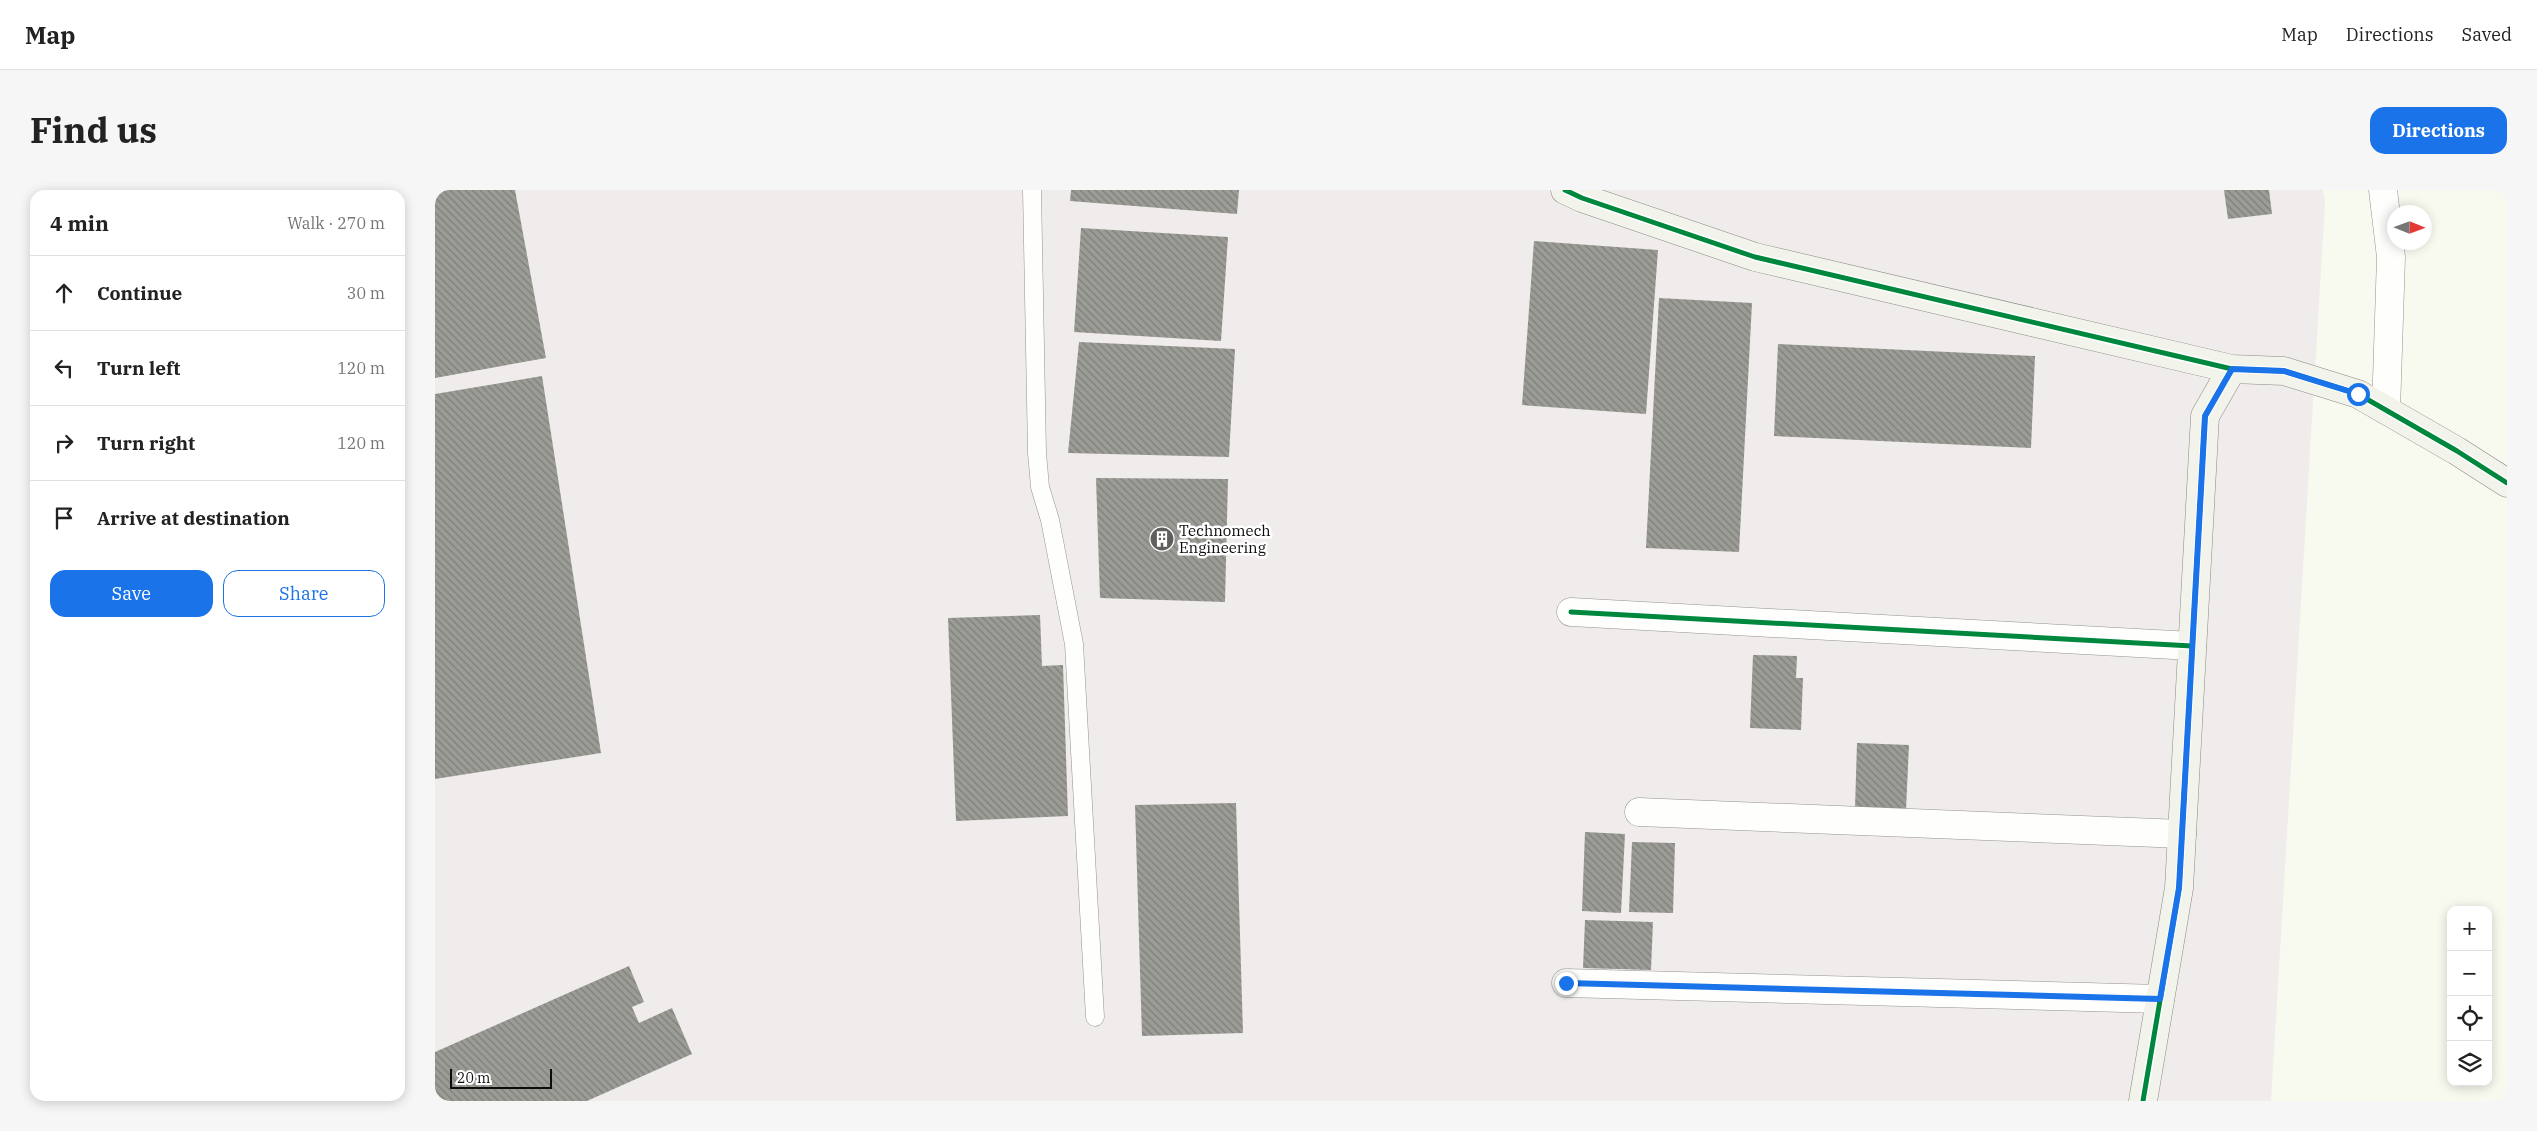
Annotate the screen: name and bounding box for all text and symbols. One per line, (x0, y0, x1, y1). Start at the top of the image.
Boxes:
text: Map (25, 19, 75, 51)
text: Map (2281, 23, 2318, 46)
text: Directions (2346, 23, 2434, 46)
text: Saved (2462, 23, 2512, 46)
text: Find us (30, 107, 157, 153)
button: Directions (2370, 107, 2507, 154)
north arrow (2387, 205, 2432, 250)
text: 4 min (50, 209, 109, 237)
text: Walk · 270 m (287, 213, 385, 233)
icon: ahead (50, 279, 78, 307)
text: Continue (97, 281, 182, 305)
text: 30 m (347, 283, 385, 303)
icon: left (50, 354, 78, 382)
text: Turn left (97, 356, 180, 380)
text: 120 m (337, 358, 385, 378)
route start (2347, 383, 2370, 406)
icon: right (50, 429, 78, 457)
text: Turn right (97, 431, 195, 455)
text: 120 m (337, 433, 385, 453)
icon: arrive (50, 504, 78, 532)
text: Arrive at destination (97, 506, 290, 530)
place label: Technomech Engineering (1179, 521, 1271, 557)
building icon: Technomech Engineering (1149, 526, 1175, 552)
button: Save (50, 570, 213, 617)
button: Share (223, 570, 385, 617)
map controls (2447, 906, 2492, 1086)
button: + (2447, 906, 2492, 951)
button: − (2447, 951, 2492, 996)
route end (1555, 972, 1578, 995)
button: locate (2447, 996, 2492, 1041)
button: layers (2447, 1041, 2492, 1086)
scale bar (450, 1066, 553, 1089)
text: 20 m (457, 1069, 490, 1087)

